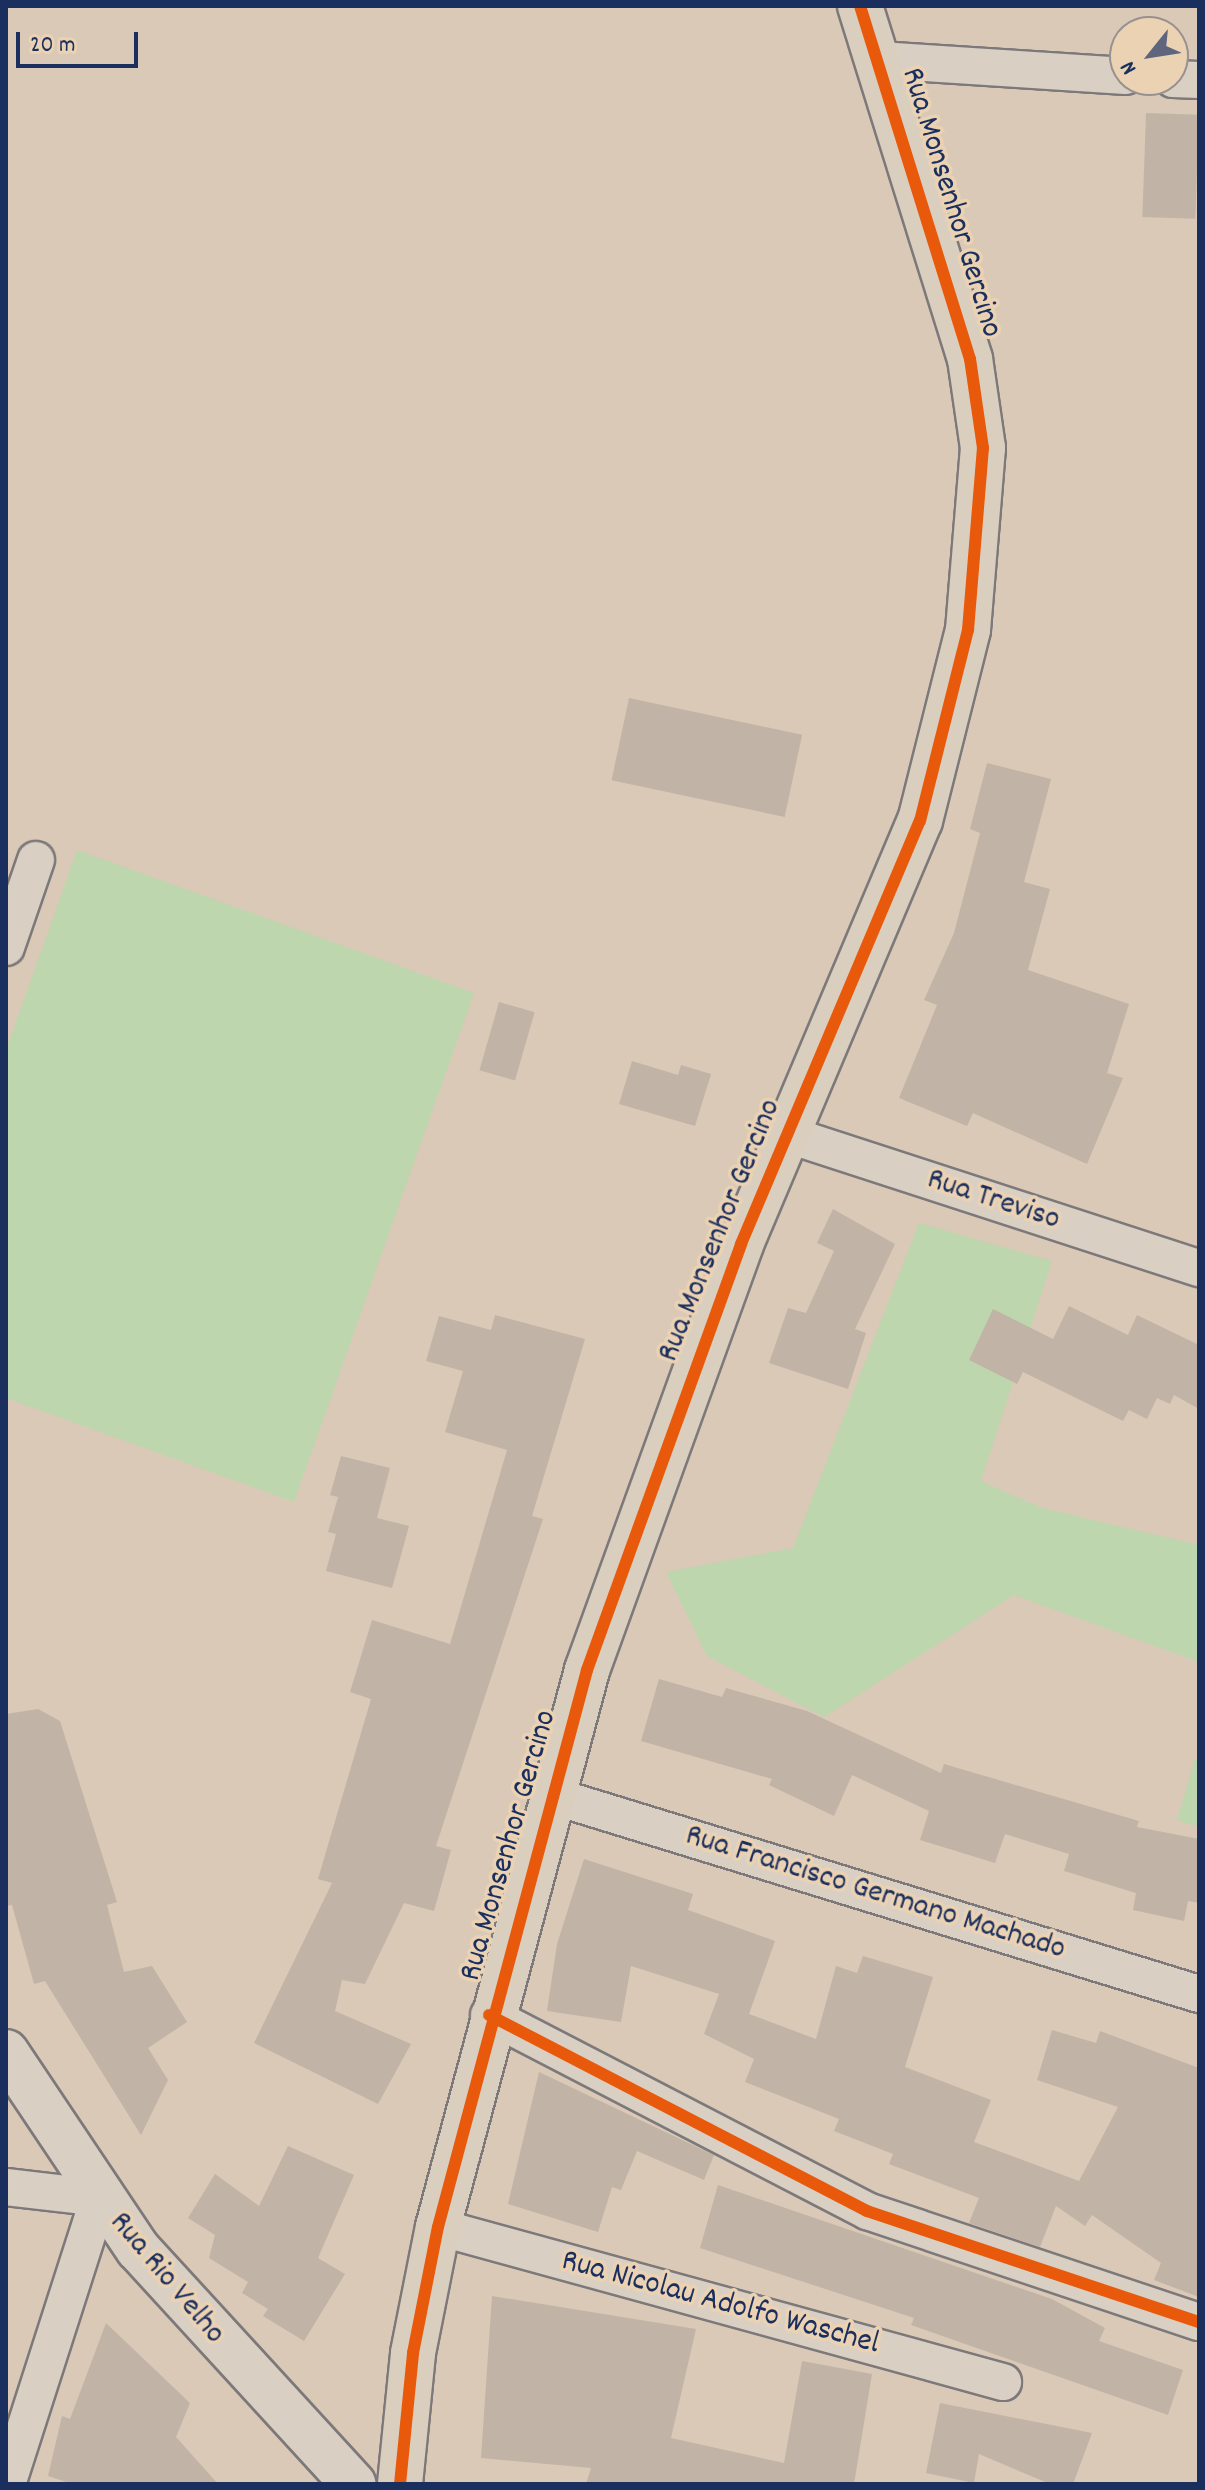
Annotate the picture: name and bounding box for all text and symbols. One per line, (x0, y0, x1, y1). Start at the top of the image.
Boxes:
scale bar (20, 16, 142, 66)
north arrow (1109, 16, 1189, 96)
text: 20 m (30, 29, 76, 63)
text: N (1113, 55, 1146, 80)
street label: Rua Monsenhor Gercino (891, 64, 1009, 342)
street label: Rua Monsenhor Gercino (651, 1094, 791, 1368)
street label: Rua Treviso (922, 1162, 1064, 1240)
street label: Rua Monsenhor Gercino (453, 1706, 567, 1986)
street label: Rua Francisco Germano Machado (680, 1818, 1070, 1970)
street label: Rua Rio Velho (100, 2205, 232, 2353)
street label: Rua Nicolau Adolfo Waschel (557, 2243, 883, 2365)

